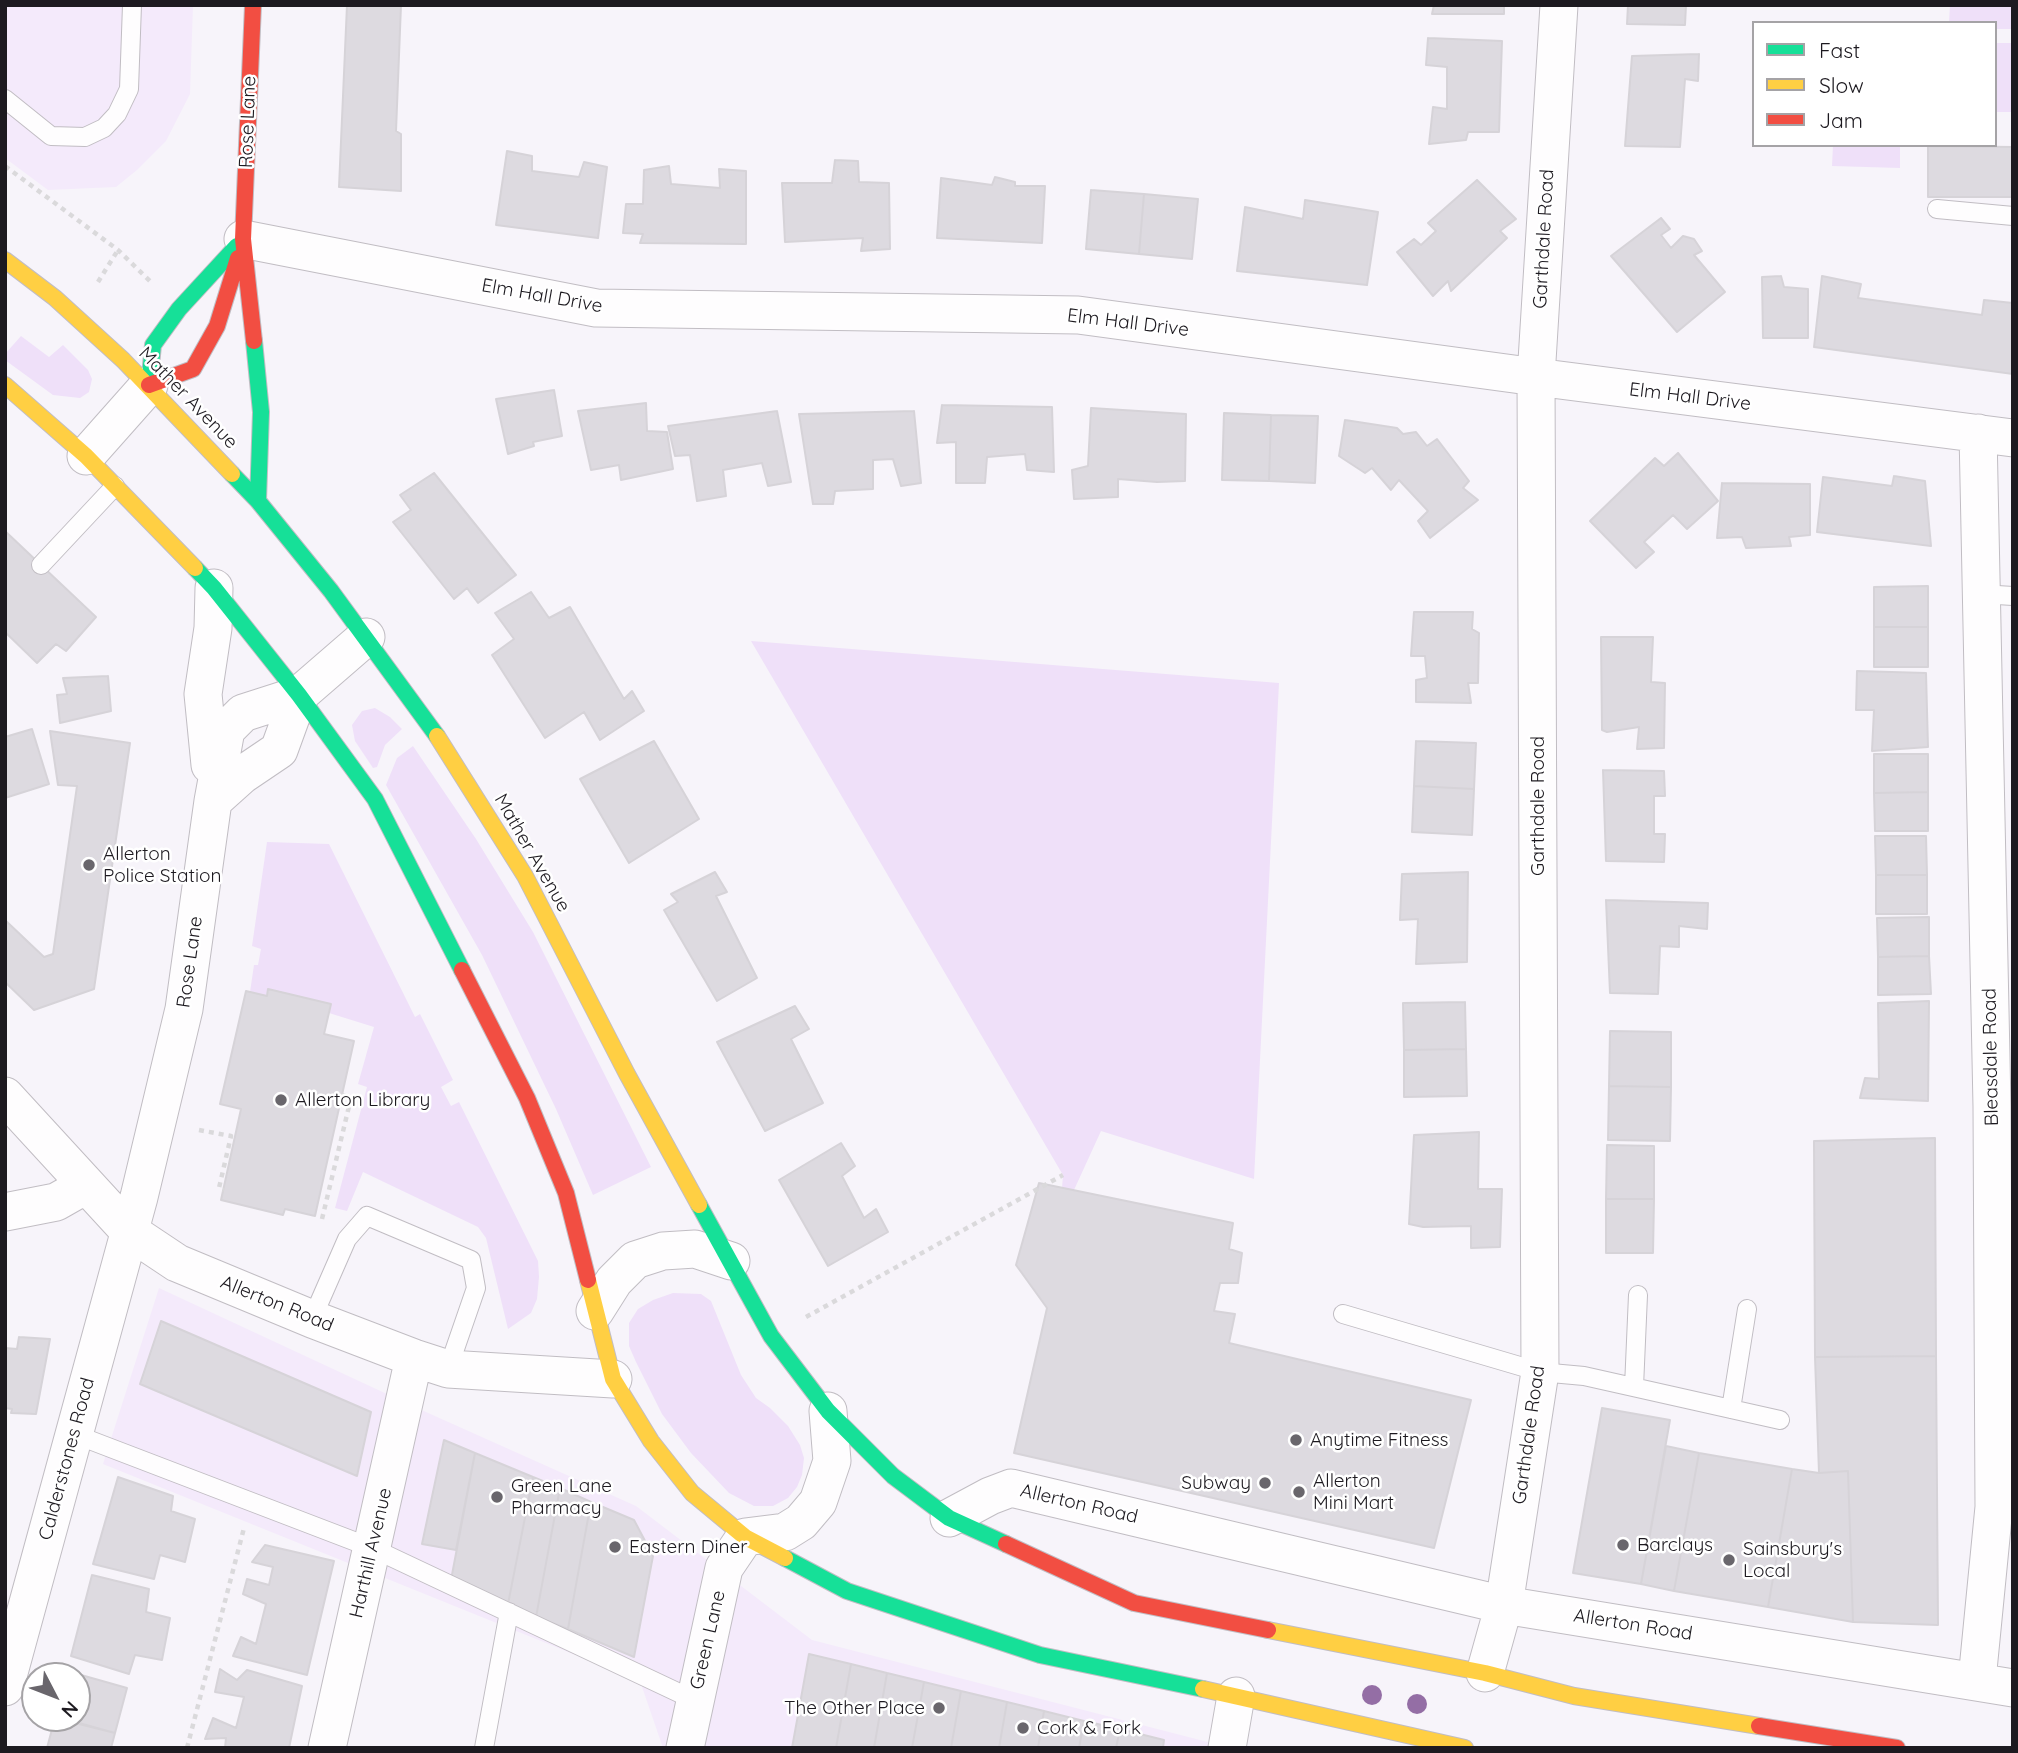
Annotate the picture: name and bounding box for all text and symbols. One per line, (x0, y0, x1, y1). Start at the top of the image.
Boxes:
legend (1752, 21, 1997, 147)
text: Fast (1819, 37, 1860, 63)
text: Slow (1819, 72, 1864, 98)
street label: Rose Lane (235, 75, 261, 169)
text: Jam (1819, 107, 1863, 133)
street label: Garthdale Road (1529, 169, 1559, 309)
street label: Elm Hall Drive (480, 274, 604, 318)
street label: Elm Hall Drive (1066, 304, 1190, 342)
street label: Mather Avenue (134, 342, 242, 454)
street label: Elm Hall Drive (1628, 378, 1752, 416)
street label: Garthdale Road (1527, 736, 1549, 876)
street label: Mather Avenue (489, 790, 575, 916)
place label: Allerton Police Station (103, 843, 221, 887)
marker: Allerton Police Station (81, 857, 97, 873)
street label: Rose Lane (172, 915, 208, 1009)
street label: Bleasdale Road (1978, 988, 2004, 1126)
place label: Allerton Library (295, 1089, 430, 1111)
marker: Allerton Library (273, 1092, 289, 1108)
street label: Allerton Road (217, 1271, 337, 1337)
street label: Garthdale Road (1508, 1364, 1550, 1506)
street label: Calderstones Road (34, 1375, 100, 1543)
place label: Anytime Fitness (1310, 1429, 1449, 1451)
marker: Anytime Fitness (1288, 1432, 1304, 1448)
place label: Allerton Mini Mart (1313, 1470, 1394, 1514)
place label: Subway (1181, 1472, 1251, 1494)
place label: Green Lane Pharmacy (511, 1475, 612, 1519)
marker: Subway (1257, 1475, 1273, 1491)
street label: Allerton Road (1018, 1479, 1140, 1529)
marker: Allerton Mini Mart (1291, 1484, 1307, 1500)
street label: Harthill Avenue (345, 1486, 397, 1620)
marker: Green Lane Pharmacy (489, 1489, 505, 1505)
place label: Barclays (1637, 1534, 1713, 1556)
place label: Eastern Diner (629, 1536, 748, 1558)
marker: Barclays (1615, 1537, 1631, 1553)
place label: Sainsbury's Local (1743, 1538, 1842, 1582)
marker: Eastern Diner (607, 1539, 623, 1555)
marker: Sainsbury's Local (1721, 1552, 1737, 1568)
street label: Green Lane (686, 1588, 730, 1692)
street label: Allerton Road (1572, 1604, 1694, 1646)
north arrow (21, 1662, 91, 1732)
text: N (57, 1696, 84, 1723)
place label: The Other Place (784, 1697, 925, 1719)
marker: The Other Place (931, 1700, 947, 1716)
place label: Cork & Fork (1037, 1717, 1141, 1739)
marker: Cork & Fork (1015, 1720, 1031, 1736)

